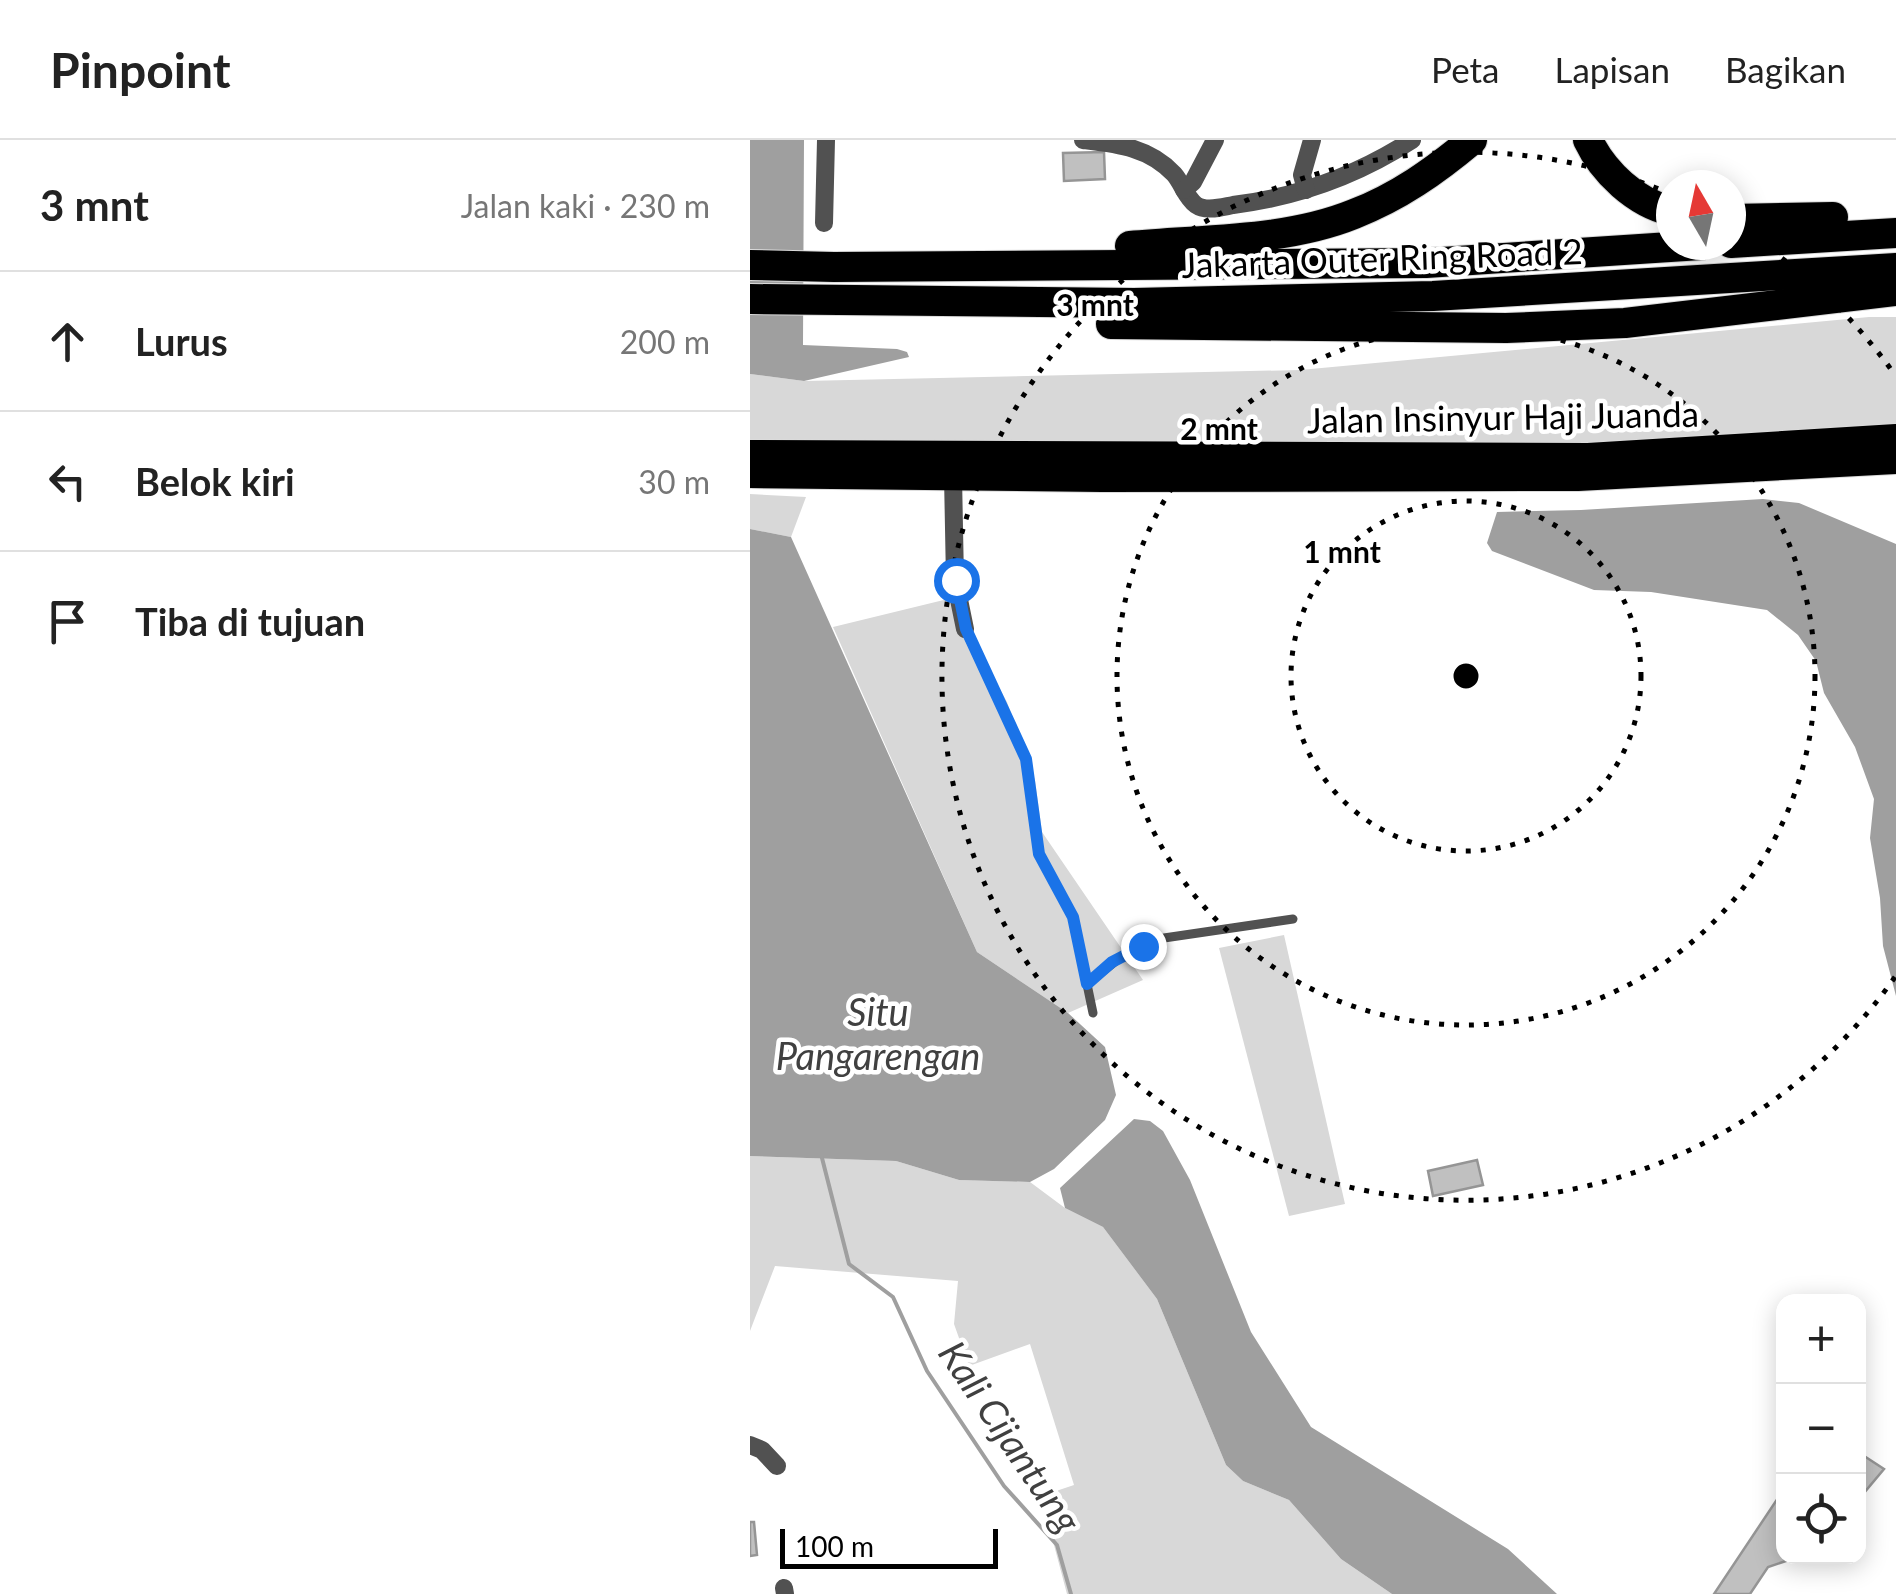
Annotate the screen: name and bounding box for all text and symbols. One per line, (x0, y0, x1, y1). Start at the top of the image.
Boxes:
text: Pinpoint (50, 41, 231, 98)
text: Peta (1431, 48, 1499, 90)
text: Lapisan (1554, 48, 1670, 90)
text: Bagikan (1725, 48, 1846, 90)
north arrow (1656, 170, 1746, 260)
text: 3 mnt (40, 180, 149, 230)
text: Jalan kaki · 230 m (461, 186, 710, 225)
street label: Jakarta Outer Ring Road 2 (1181, 229, 1583, 285)
text: 3 mnt (1056, 286, 1134, 322)
icon: ahead (40, 314, 95, 369)
text: Lurus (135, 318, 228, 364)
text: 200 m (620, 322, 710, 361)
street label: Jalan Insinyur Haji Juanda (1307, 392, 1699, 440)
text: 2 mnt (1180, 410, 1258, 446)
icon: left (40, 454, 95, 509)
text: Belok kiri (135, 458, 295, 504)
text: 30 m (638, 462, 710, 501)
text: 1 mnt (1303, 533, 1381, 569)
route start (934, 558, 980, 604)
icon: arrive (40, 594, 95, 649)
text: Tiba di tujuan (135, 598, 365, 644)
centre of rings (1448, 658, 1484, 694)
route end (1121, 924, 1167, 970)
water label: Situ Pangarengan (776, 988, 980, 1078)
map controls (1776, 1294, 1866, 1564)
button: + (1776, 1294, 1866, 1384)
water label: Kali Cijantung (930, 1332, 1092, 1541)
button: − (1776, 1384, 1866, 1474)
button: locate (1776, 1474, 1866, 1564)
scale bar (780, 1524, 998, 1568)
text: 100 m (795, 1529, 874, 1563)

